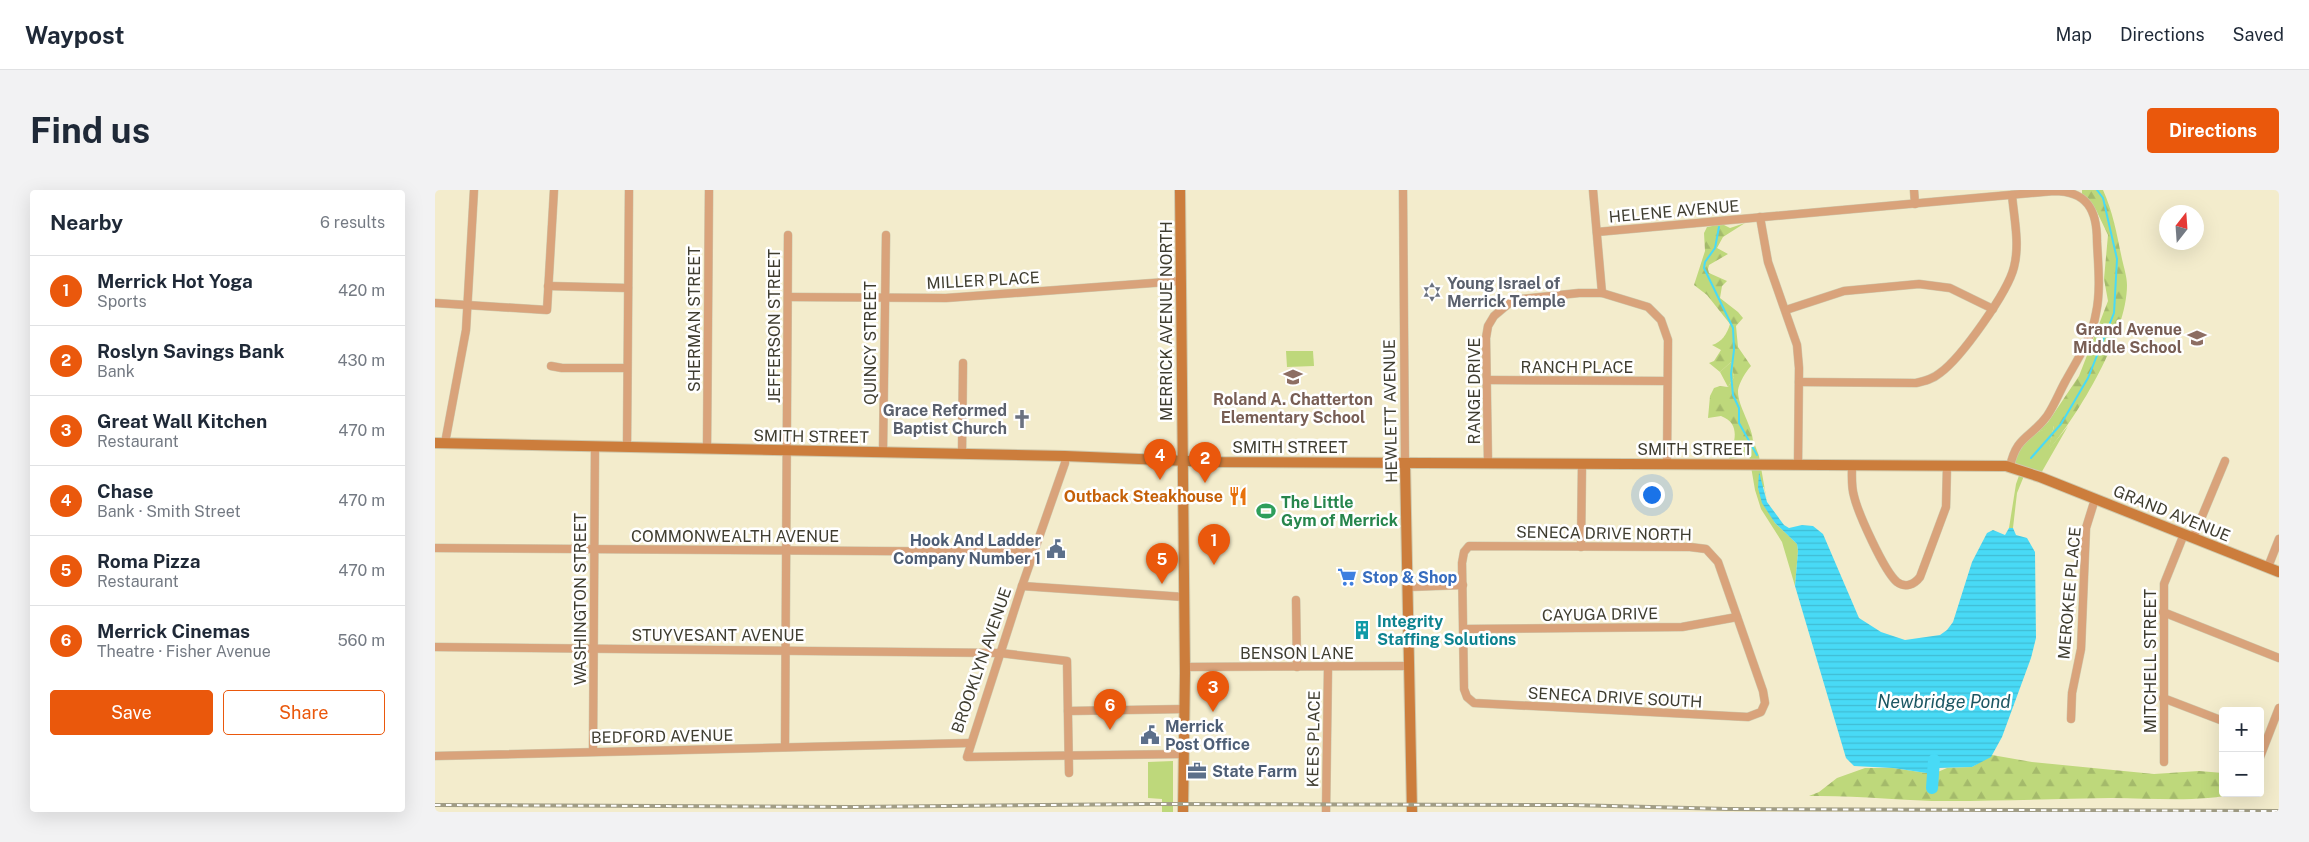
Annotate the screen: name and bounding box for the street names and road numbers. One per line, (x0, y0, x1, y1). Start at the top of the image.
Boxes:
street label: HELENE AVENUE (1608, 196, 1740, 227)
street label: MERRICK AVENUE NORTH (1157, 221, 1176, 421)
street label: SHERMAN STREET (685, 246, 704, 392)
street label: JEFFERSON STREET (765, 248, 784, 403)
street label: MILLER PLACE (926, 268, 1040, 293)
street label: QUINCY STREET (861, 280, 880, 405)
street label: RANGE DRIVE (1465, 338, 1484, 444)
street label: HEWLETT AVENUE (1380, 339, 1401, 483)
street label: RANCH PLACE (1521, 358, 1633, 377)
street label: SMITH STREET (753, 426, 869, 447)
street label: SMITH STREET (1232, 438, 1348, 457)
street label: SMITH STREET (1637, 440, 1753, 459)
street label: GRAND AVENUE (2111, 481, 2233, 546)
street label: WASHINGTON STREET (571, 512, 590, 685)
street label: SENECA DRIVE NORTH (1516, 522, 1692, 545)
street label: MEROKEE PLACE (2054, 526, 2085, 660)
street label: COMMONWEALTH AVENUE (631, 527, 839, 546)
street label: BROOKLYN AVENUE (948, 585, 1015, 735)
street label: MITCHELL STREET (2141, 588, 2160, 733)
street label: CAYUGA DRIVE (1542, 604, 1658, 625)
street label: STUYVESANT AVENUE (632, 626, 804, 645)
street label: BENSON LANE (1240, 644, 1354, 663)
street label: SENECA DRIVE SOUTH (1527, 683, 1703, 712)
street label: KEES PLACE (1303, 690, 1324, 788)
street label: BEDFORD AVENUE (591, 726, 733, 747)

